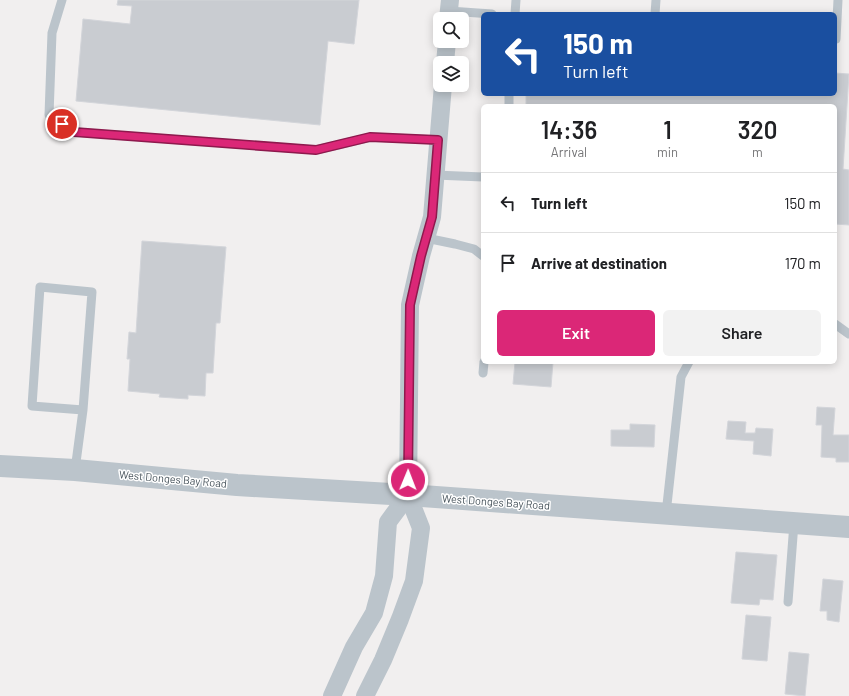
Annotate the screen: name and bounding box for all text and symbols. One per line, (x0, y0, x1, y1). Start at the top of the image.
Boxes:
map controls (433, 12, 469, 92)
button: search (433, 12, 469, 48)
text: 150 m (563, 26, 633, 60)
icon: left (497, 28, 549, 80)
button: layers (433, 56, 469, 92)
text: Turn left (563, 60, 629, 82)
pin (45, 107, 79, 141)
icon: arrive (51, 113, 73, 135)
text: 14:36 (541, 115, 597, 144)
text: 1 (663, 115, 672, 144)
text: 320 (738, 115, 777, 144)
text: Arrival (551, 144, 587, 160)
text: min (657, 144, 678, 160)
text: m (752, 144, 763, 160)
icon: left (497, 192, 519, 214)
text: Turn left (531, 194, 587, 212)
text: 150 m (784, 194, 821, 212)
icon: arrive (497, 252, 519, 274)
text: Arrive at destination (531, 254, 667, 272)
text: 170 m (785, 254, 821, 272)
button: Exit (497, 310, 655, 356)
button: Share (663, 310, 821, 356)
position arrow (387, 459, 429, 501)
street label: West Donges Bay Road (119, 467, 228, 490)
street label: West Donges Bay Road (442, 491, 550, 512)

